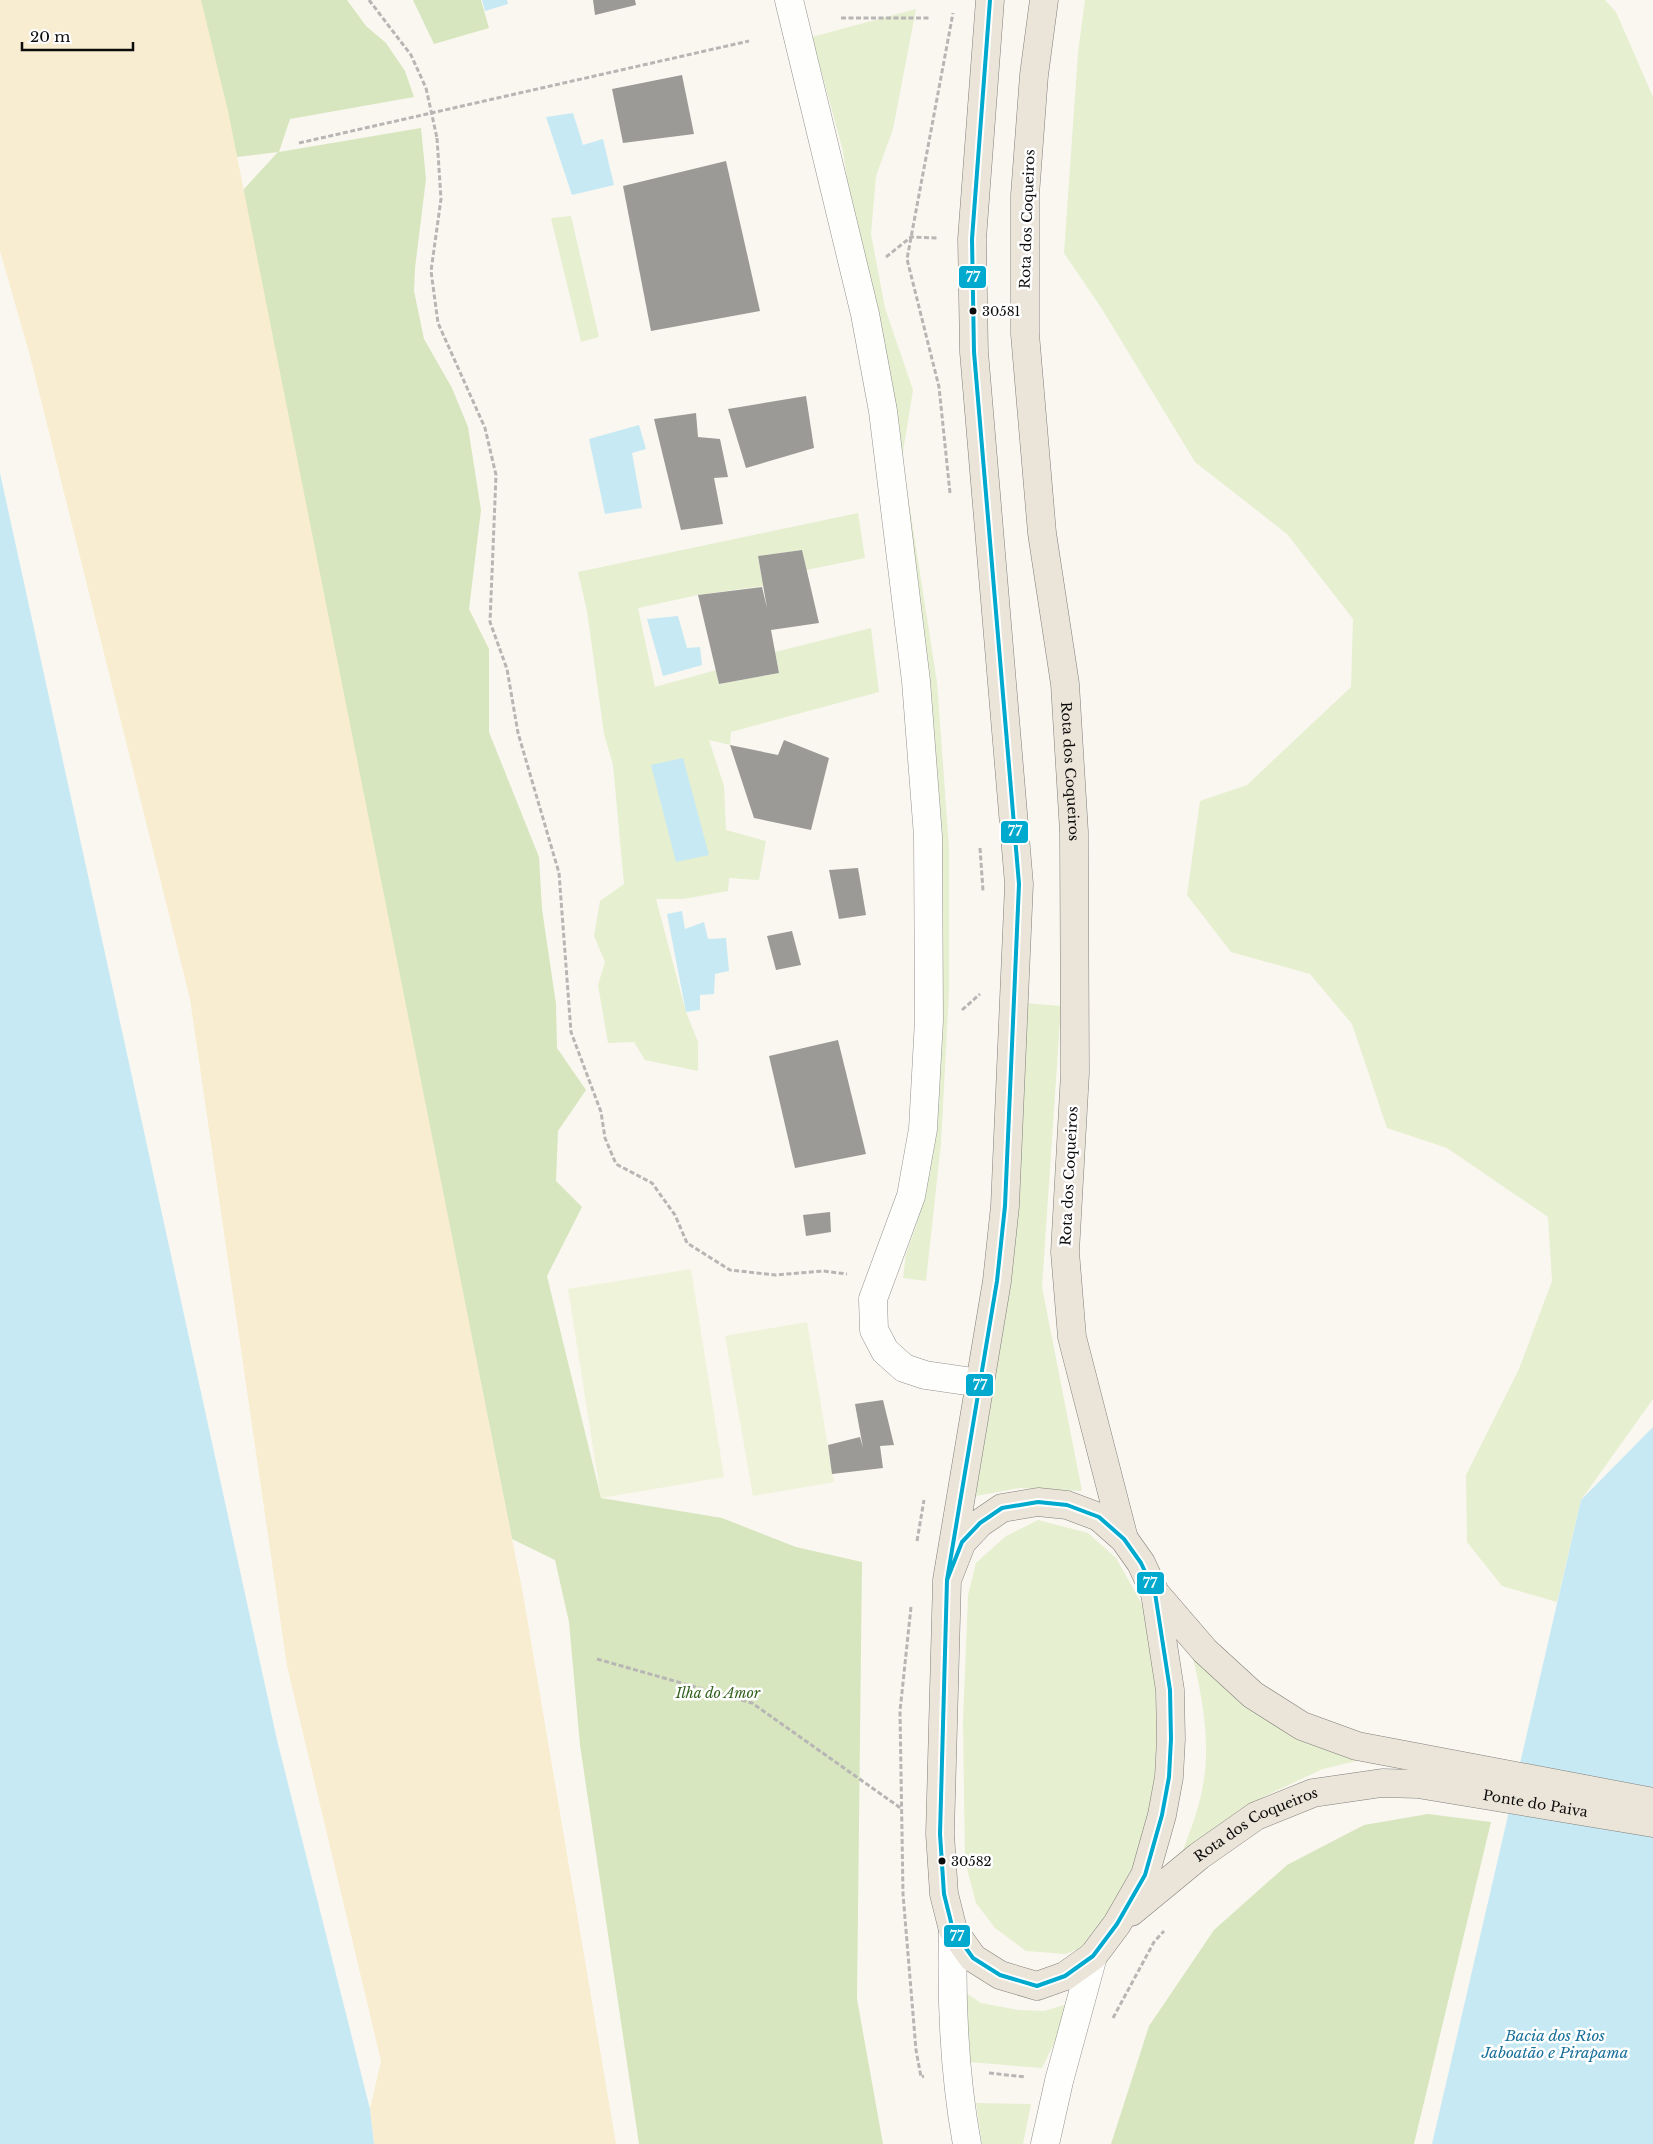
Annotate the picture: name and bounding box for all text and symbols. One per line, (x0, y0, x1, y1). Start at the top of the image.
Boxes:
scale bar (22, 20, 134, 52)
text: 20 m (30, 27, 70, 46)
street label: Rota dos Coqueiros (1016, 149, 1038, 289)
line badge: 77 (958, 265, 987, 289)
text: 77 (966, 268, 981, 286)
place label: 30581 (982, 303, 1020, 320)
marker: 30581 (968, 306, 978, 316)
street label: Rota dos Coqueiros (1057, 701, 1083, 841)
line badge: 77 (1000, 820, 1029, 844)
text: 77 (1008, 822, 1023, 840)
street label: Rota dos Coqueiros (1056, 1106, 1082, 1246)
line badge: 77 (965, 1373, 994, 1397)
text: 77 (973, 1376, 988, 1394)
line badge: 77 (1136, 1571, 1165, 1595)
text: 77 (1143, 1574, 1158, 1592)
park label: Ilha do Amor (675, 1684, 761, 1702)
street label: Rota dos Coqueiros (1191, 1783, 1319, 1866)
street label: Ponte do Paiva (1482, 1786, 1590, 1821)
place label: 30582 (951, 1853, 992, 1870)
marker: 30582 (937, 1856, 947, 1866)
line badge: 77 (943, 1924, 971, 1948)
text: 77 (950, 1927, 965, 1945)
water label: Bacia dos Rios Jaboatão e Pirapama (1481, 2026, 1628, 2062)

